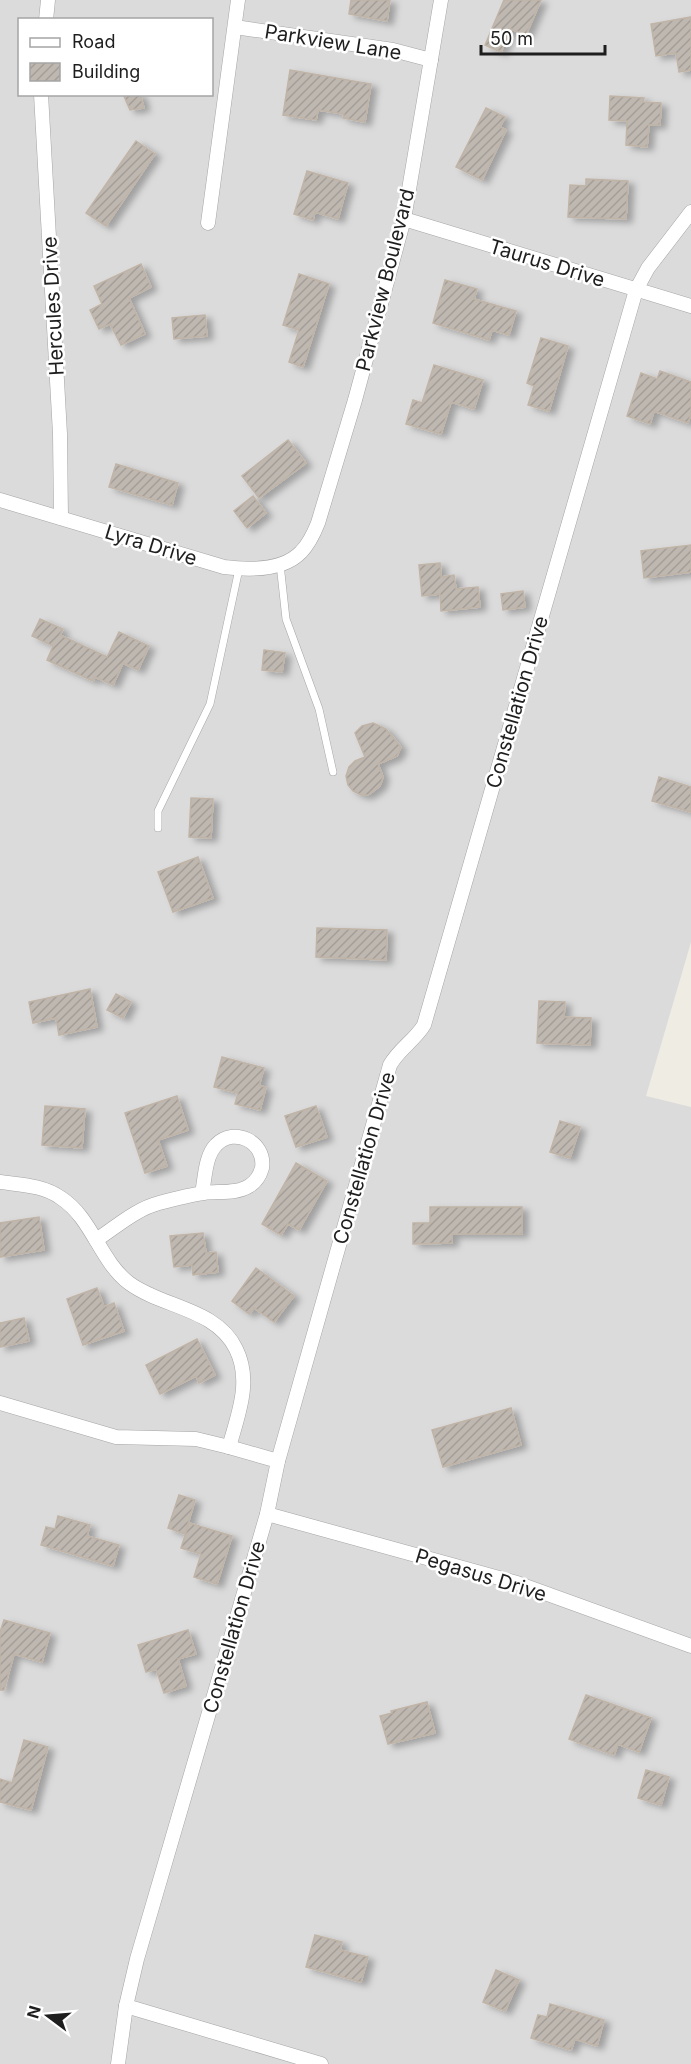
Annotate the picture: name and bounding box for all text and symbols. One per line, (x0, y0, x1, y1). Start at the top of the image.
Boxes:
legend (18, 18, 213, 96)
scale bar (481, 18, 606, 56)
street label: Parkview Lane (263, 19, 403, 65)
text: 50 m (490, 28, 533, 49)
text: Road (72, 31, 115, 52)
text: Building (72, 61, 140, 82)
street label: Parkview Boulevard (351, 186, 419, 374)
street label: Taurus Drive (486, 234, 608, 292)
street label: Hercules Drive (37, 236, 69, 376)
street label: Lyra Drive (102, 520, 200, 570)
street label: Constellation Drive (481, 613, 553, 791)
street label: Constellation Drive (328, 1069, 400, 1247)
street label: Constellation Drive (198, 1538, 270, 1716)
street label: Pegasus Drive (412, 1544, 550, 1606)
north arrow (18, 1986, 78, 2046)
text: N (22, 2003, 45, 2020)

